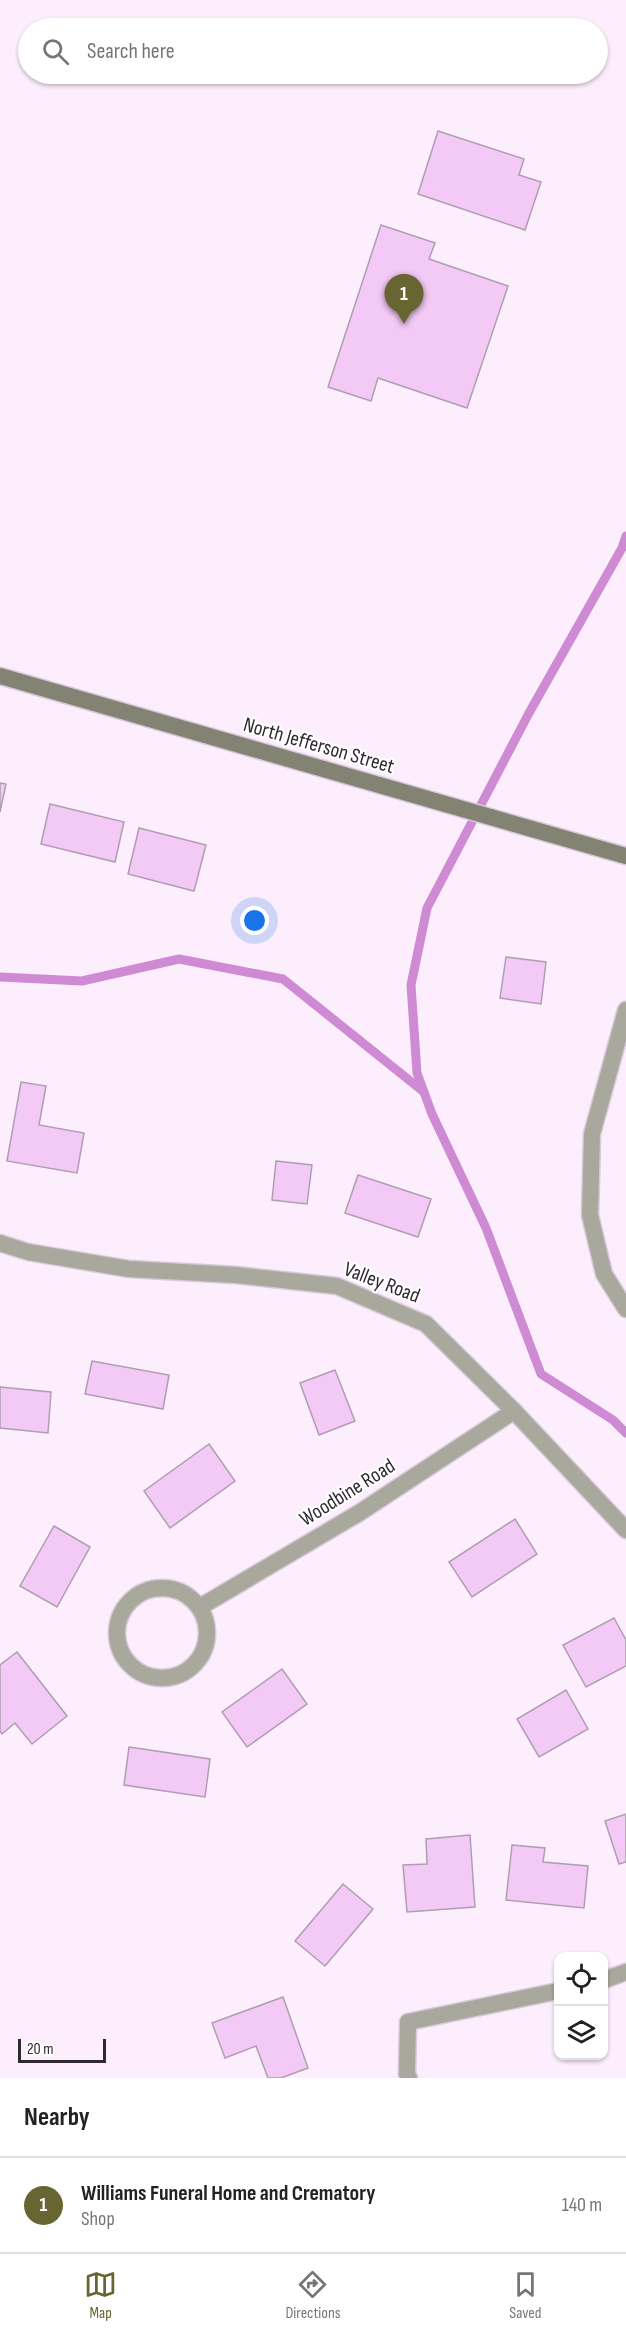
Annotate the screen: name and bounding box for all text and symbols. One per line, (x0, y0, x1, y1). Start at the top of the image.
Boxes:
search box (18, 18, 608, 84)
icon: search (39, 35, 72, 68)
text: Search here (87, 38, 174, 65)
pin: 1 (384, 274, 424, 324)
street label: North Jefferson Street (241, 712, 397, 779)
your location (240, 906, 269, 935)
street label: Valley Road (340, 1257, 423, 1308)
street label: Woodbine Road (295, 1453, 400, 1532)
map controls (554, 1952, 608, 2060)
button: locate (554, 1952, 608, 2006)
button: layers (554, 2006, 608, 2060)
scale bar (18, 2036, 106, 2064)
text: 20 m (27, 2040, 54, 2059)
text: Nearby (24, 2102, 90, 2133)
text: Williams Funeral Home and Crematory (81, 2180, 375, 2207)
text: 1 (40, 2193, 47, 2217)
text: 140 m (562, 2193, 602, 2217)
text: Shop (81, 2207, 115, 2231)
tab: Map (84, 2268, 117, 2323)
tab: Directions (285, 2268, 341, 2323)
tab: Saved (509, 2268, 542, 2323)

